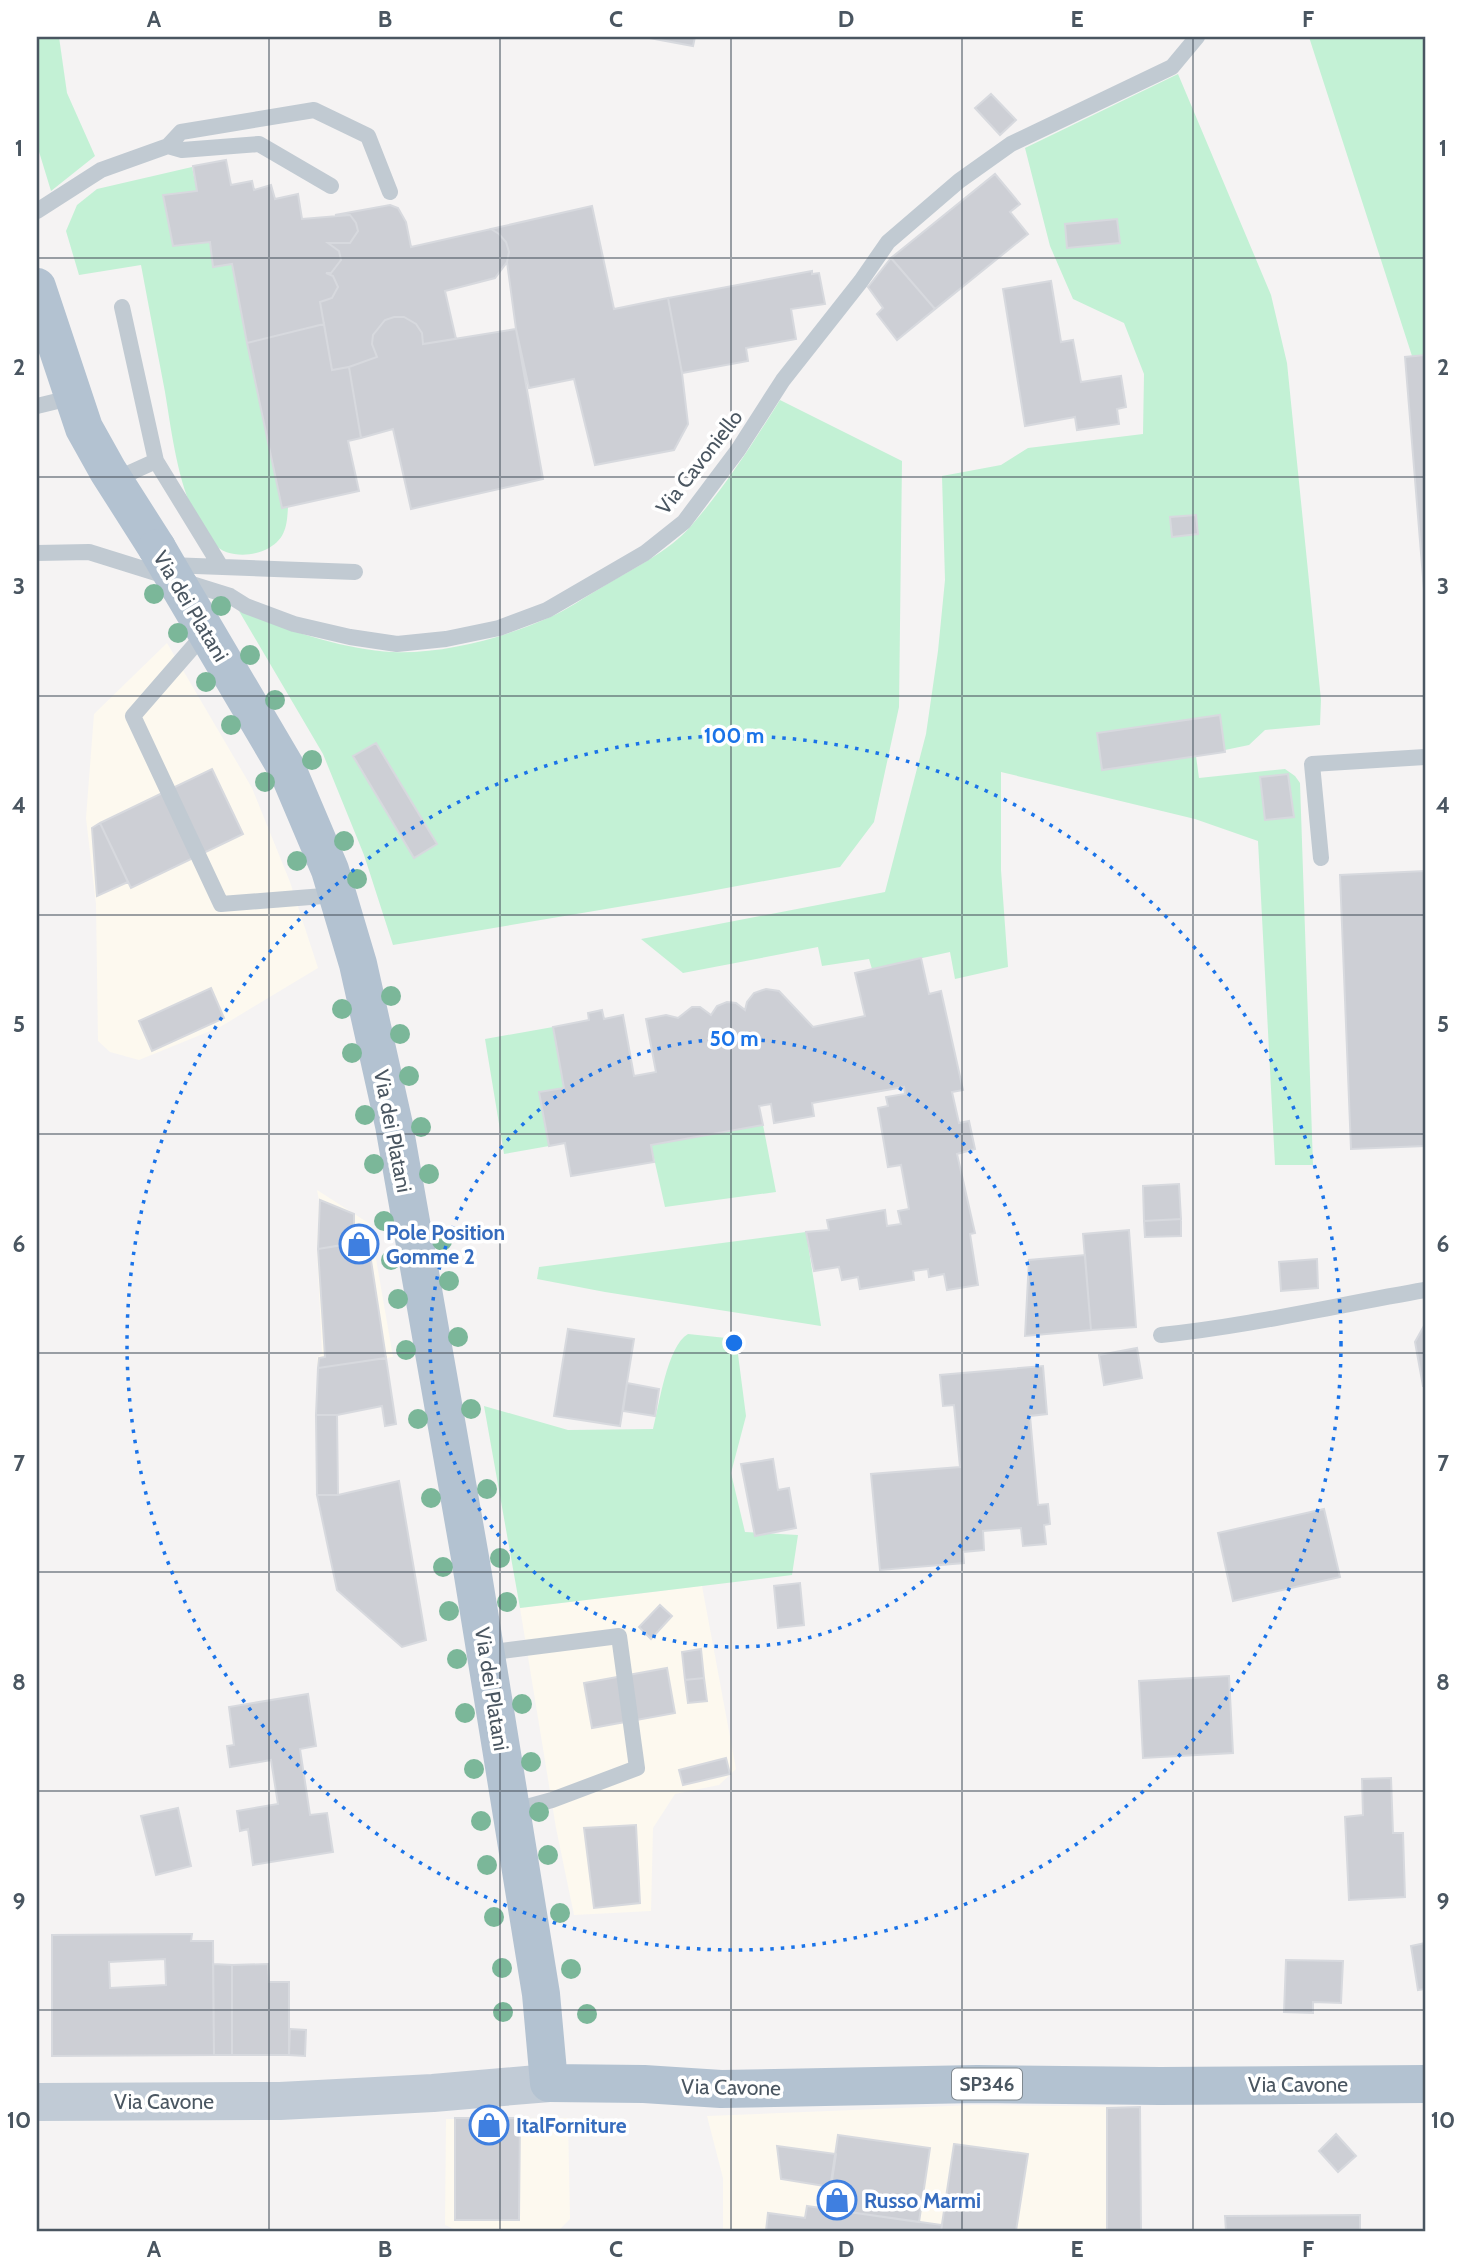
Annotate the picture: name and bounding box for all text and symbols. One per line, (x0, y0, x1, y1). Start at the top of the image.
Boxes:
text: A (147, 5, 162, 33)
text: B (378, 5, 392, 33)
text: C (609, 5, 623, 33)
text: D (838, 5, 854, 33)
text: E (1070, 5, 1084, 33)
text: F (1302, 5, 1314, 33)
text: 1 (15, 134, 23, 162)
text: 1 (1439, 134, 1447, 162)
text: 2 (13, 353, 25, 381)
text: 2 (1437, 353, 1449, 381)
street label: Via Cavoniello (650, 405, 748, 519)
street label: Via dei Platani (148, 546, 234, 666)
text: 3 (13, 572, 25, 600)
text: 3 (1437, 572, 1449, 600)
text: 100 m (704, 723, 764, 748)
text: 4 (12, 791, 26, 819)
text: 4 (1436, 791, 1450, 819)
text: 5 (13, 1010, 25, 1038)
text: 5 (1437, 1010, 1449, 1038)
text: 50 m (709, 1026, 759, 1051)
street label: Via dei Platani (369, 1067, 417, 1195)
place label: Pole Position Gomme 2 (386, 1220, 505, 1269)
shop icon: Pole Position Gomme 2 (338, 1223, 380, 1265)
text: 6 (13, 1230, 25, 1258)
text: 6 (1437, 1230, 1449, 1258)
centre of rings (722, 1331, 746, 1355)
text: 7 (13, 1449, 25, 1477)
text: 7 (1437, 1449, 1449, 1477)
street label: Via dei Platani (470, 1625, 514, 1753)
text: 8 (12, 1668, 26, 1696)
text: 8 (1436, 1668, 1450, 1696)
text: 9 (13, 1887, 25, 1915)
text: 9 (1437, 1887, 1449, 1915)
road number: SP346 (952, 2068, 1022, 2100)
street label: Via Cavone (1248, 2072, 1348, 2097)
street label: Via Cavone (681, 2074, 781, 2100)
street label: Via Cavone (114, 2089, 214, 2114)
shop icon: ItalForniture (468, 2104, 510, 2146)
text: 10 (7, 2106, 31, 2134)
text: 10 (1431, 2106, 1455, 2134)
place label: ItalForniture (516, 2113, 627, 2138)
shop icon: Russo Marmi (816, 2179, 858, 2221)
place label: Russo Marmi (864, 2188, 981, 2213)
text: A (147, 2235, 162, 2263)
text: B (378, 2235, 392, 2263)
text: C (609, 2235, 623, 2263)
text: D (838, 2235, 854, 2263)
text: E (1070, 2235, 1084, 2263)
text: F (1302, 2235, 1314, 2263)

